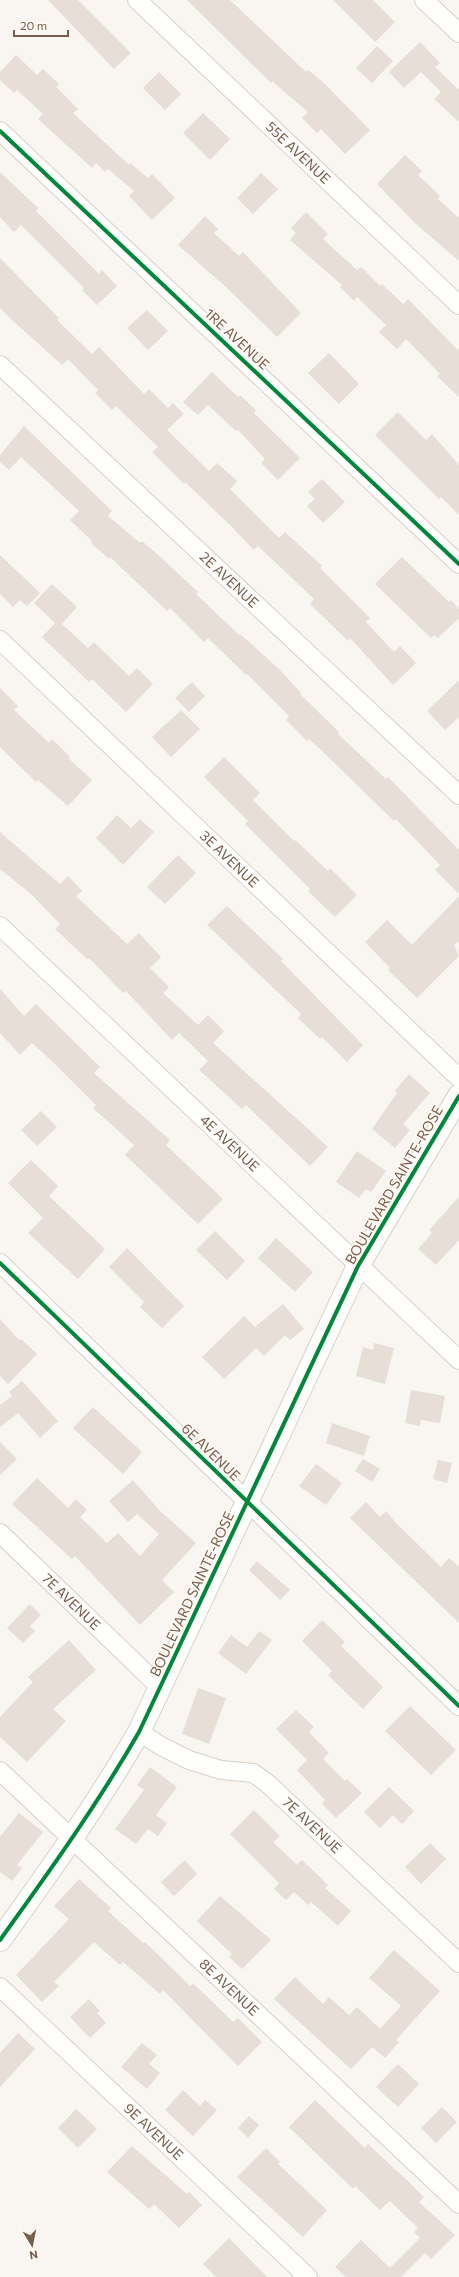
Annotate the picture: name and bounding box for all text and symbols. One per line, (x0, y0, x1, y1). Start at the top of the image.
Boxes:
scale bar (14, 12, 68, 38)
text: 20 m (20, 18, 47, 32)
street label: 55E AVENUE (263, 118, 334, 187)
street label: 1RE AVENUE (202, 304, 273, 373)
street label: 2E AVENUE (197, 548, 262, 611)
street label: 3E AVENUE (197, 827, 263, 890)
street label: BOULEVARD SAINTE-ROSE (341, 1102, 446, 1267)
street label: 4E AVENUE (197, 1111, 263, 1175)
street label: 6E AVENUE (178, 1419, 244, 1484)
street label: BOULEVARD SAINTE-ROSE (146, 1508, 237, 1679)
street label: 7E AVENUE (39, 1569, 104, 1633)
street label: 7E AVENUE (280, 1793, 345, 1856)
street label: 8E AVENUE (196, 1955, 263, 2019)
street label: 9E AVENUE (121, 2099, 187, 2163)
north arrow (12, 2225, 52, 2265)
text: N (29, 2248, 39, 2262)

